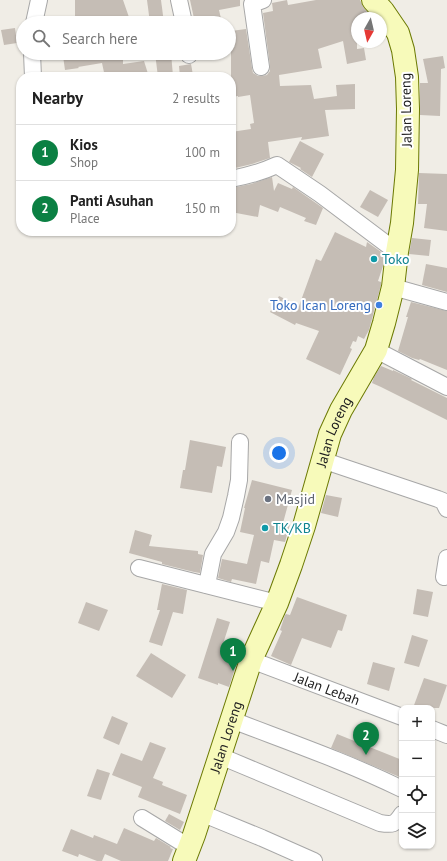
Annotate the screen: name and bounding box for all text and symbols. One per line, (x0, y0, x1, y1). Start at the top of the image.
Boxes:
north arrow (351, 12, 387, 48)
search box (16, 16, 236, 60)
icon: search (30, 27, 52, 49)
text: Search here (62, 29, 138, 48)
street label: Jalan Loreng (396, 73, 416, 148)
text: Nearby (32, 87, 83, 109)
text: 2 results (172, 90, 220, 107)
text: Kios (70, 135, 98, 154)
text: 1 (41, 144, 49, 161)
text: 100 m (185, 144, 220, 161)
text: Shop (70, 154, 98, 171)
text: Panti Asuhan (70, 191, 154, 210)
text: 2 (41, 200, 49, 217)
text: 150 m (185, 200, 220, 217)
text: Place (70, 210, 100, 227)
place label: Toko (382, 250, 410, 268)
marker: Toko (369, 254, 379, 264)
place label: Toko Ican Loreng (270, 296, 371, 314)
marker: Toko Ican Loreng (374, 300, 384, 310)
street label: Jalan Loreng (312, 393, 356, 470)
your location (269, 443, 289, 463)
place label: Masjid (276, 490, 315, 508)
marker: Masjid (263, 494, 273, 504)
place label: TK/KB (273, 519, 311, 537)
marker: TK/KB (260, 523, 270, 533)
pin: 1 (220, 638, 246, 671)
street label: Jalan Lebah (290, 668, 362, 709)
street label: Jalan Loreng (206, 699, 246, 776)
map controls (399, 705, 435, 849)
button: + (399, 705, 435, 741)
pin: 2 (353, 722, 379, 755)
button: − (399, 741, 435, 777)
button: locate (399, 777, 435, 813)
button: layers (399, 813, 435, 849)

